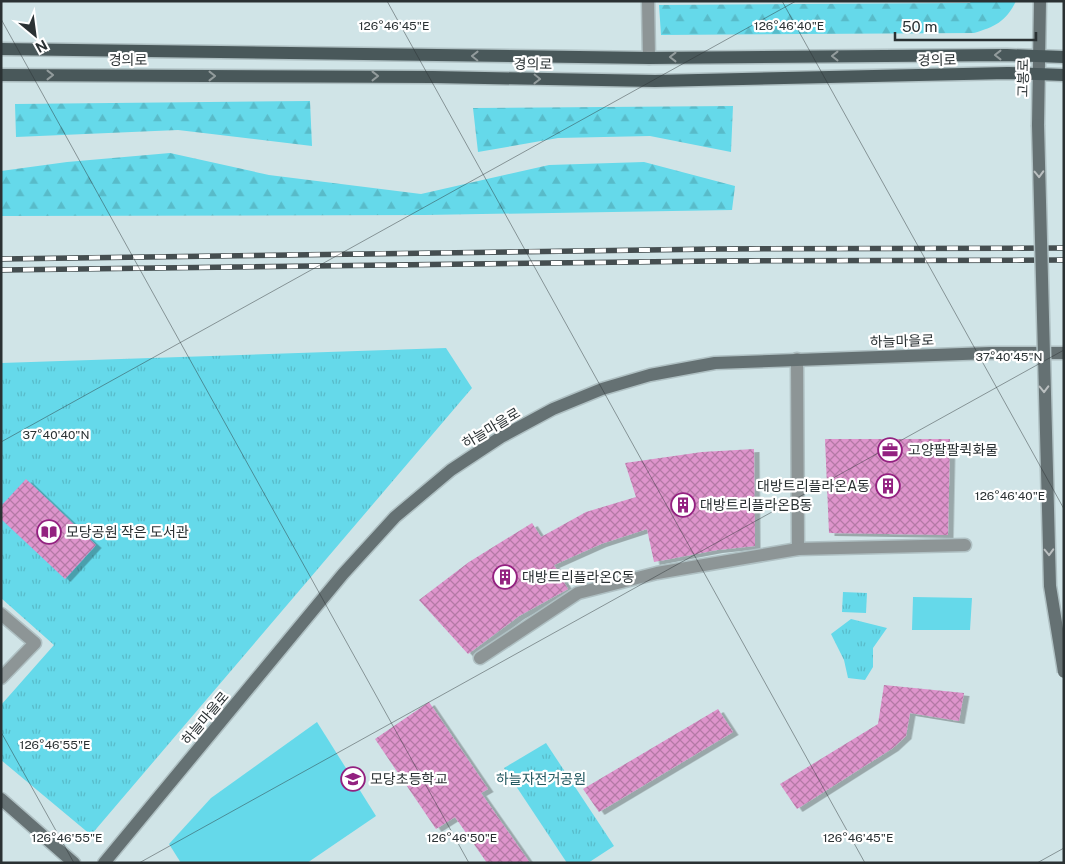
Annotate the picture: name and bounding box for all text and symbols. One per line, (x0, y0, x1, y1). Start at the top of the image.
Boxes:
north arrow (10, 10, 60, 60)
scale bar (895, 10, 1036, 42)
text: 50 m (902, 18, 937, 35)
text: 126°46'45"E (359, 19, 429, 33)
text: 126°46'40"E (754, 19, 824, 33)
text: N (33, 37, 50, 56)
one-way arrow (993, 50, 1001, 60)
one-way arrow (471, 51, 478, 61)
one-way arrow (831, 51, 838, 61)
street label: 경의로 (109, 52, 147, 68)
one-way arrow (668, 52, 676, 62)
street label: 경의로 (918, 52, 957, 68)
street label: 경의로 (514, 56, 553, 72)
street label: 고봉로 (1015, 58, 1031, 97)
one-way arrow (46, 70, 54, 80)
one-way arrow (209, 71, 217, 81)
one-way arrow (371, 71, 379, 82)
one-way arrow (534, 74, 542, 84)
one-way arrow (1034, 170, 1044, 178)
street label: 하늘마을로 (870, 332, 935, 350)
text: 37°40'45"N (975, 350, 1043, 364)
one-way arrow (1039, 385, 1050, 393)
street label: 하늘마을로 (459, 404, 523, 451)
text: 37°40'40"N (22, 428, 90, 442)
office icon: 고양팔팔퀵화물 (877, 437, 903, 463)
place label: 고양팔팔퀵화물 (908, 442, 998, 458)
building icon: 대방트리플라온A동 (875, 473, 901, 499)
place label: 대방트리플라온A동 (757, 478, 870, 494)
text: 126°46'40"E (975, 489, 1045, 503)
building icon: 대방트리플라온B동 (670, 492, 696, 518)
place label: 대방트리플라온B동 (700, 497, 813, 513)
library icon: 모당공원 작은 도서관 (36, 519, 62, 545)
place label: 모당공원 작은 도서관 (66, 524, 189, 540)
one-way arrow (1044, 548, 1054, 556)
building icon: 대방트리플라온C동 (492, 564, 518, 590)
place label: 대방트리플라온C동 (522, 569, 635, 585)
street label: 하늘마을로 (178, 688, 232, 748)
text: 126°46'55"E (20, 738, 90, 752)
school or university icon: 모당초등학교 (340, 766, 366, 792)
place label: 모당초등학교 (370, 771, 447, 787)
park label: 하늘자전거공원 (496, 771, 586, 787)
text: 126°46'55"E (32, 831, 102, 845)
text: 126°46'50"E (427, 831, 497, 845)
text: 126°46'45"E (823, 831, 893, 845)

